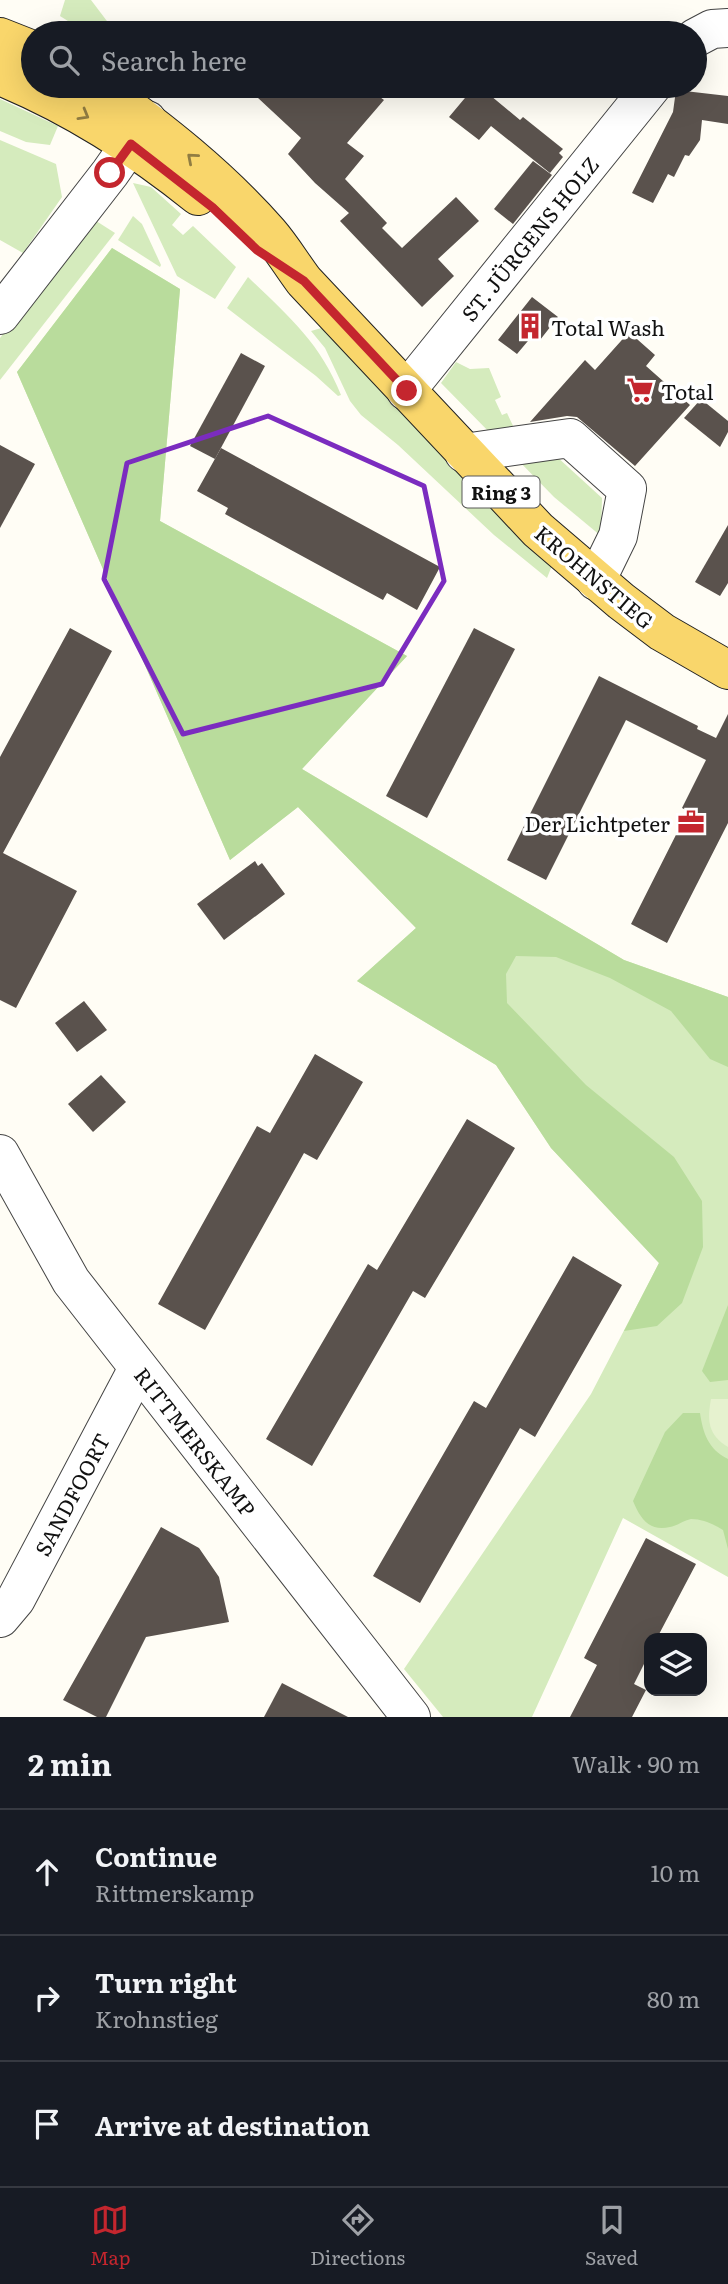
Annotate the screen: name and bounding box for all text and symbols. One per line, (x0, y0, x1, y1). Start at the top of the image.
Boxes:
search box (21, 21, 707, 98)
text: Search here (101, 40, 247, 79)
icon: search (45, 41, 83, 79)
one-way arrow (76, 107, 89, 120)
street label: ST. JÜRGENS HOLZ (453, 149, 605, 327)
one-way arrow (188, 154, 201, 166)
route start (94, 157, 125, 188)
building icon: Total Wash (515, 311, 545, 341)
place label: Total Wash (551, 311, 665, 342)
route end (391, 375, 422, 406)
supermarket icon: Total (625, 375, 655, 405)
place label: Total (661, 375, 714, 406)
road number: Ring 3 (462, 477, 540, 508)
street label: KROHNSTIEG (529, 517, 661, 635)
place label: Der Lichtpeter (525, 807, 670, 838)
office icon: Der Lichtpeter (676, 807, 706, 837)
street label: RITTMERSKAMP (128, 1360, 264, 1522)
street label: SANDFOORT (26, 1427, 116, 1561)
map controls (644, 1633, 707, 1696)
button: layers (644, 1633, 707, 1696)
text: 2 min (28, 1741, 112, 1785)
text: Walk · 90 m (572, 1746, 700, 1780)
text: Continue (95, 1836, 217, 1875)
icon: ahead (28, 1853, 66, 1891)
text: 10 m (650, 1855, 700, 1889)
text: Rittmerskamp (95, 1875, 254, 1909)
text: Turn right (95, 1962, 237, 2001)
icon: right (28, 1979, 66, 2017)
text: 80 m (647, 1981, 700, 2015)
text: Krohnstieg (95, 2001, 218, 2035)
icon: arrive (28, 2105, 66, 2143)
text: Arrive at destination (95, 2105, 370, 2144)
tab: Map (90, 2201, 130, 2271)
tab: Directions (310, 2201, 405, 2271)
tab: Saved (585, 2201, 638, 2271)

